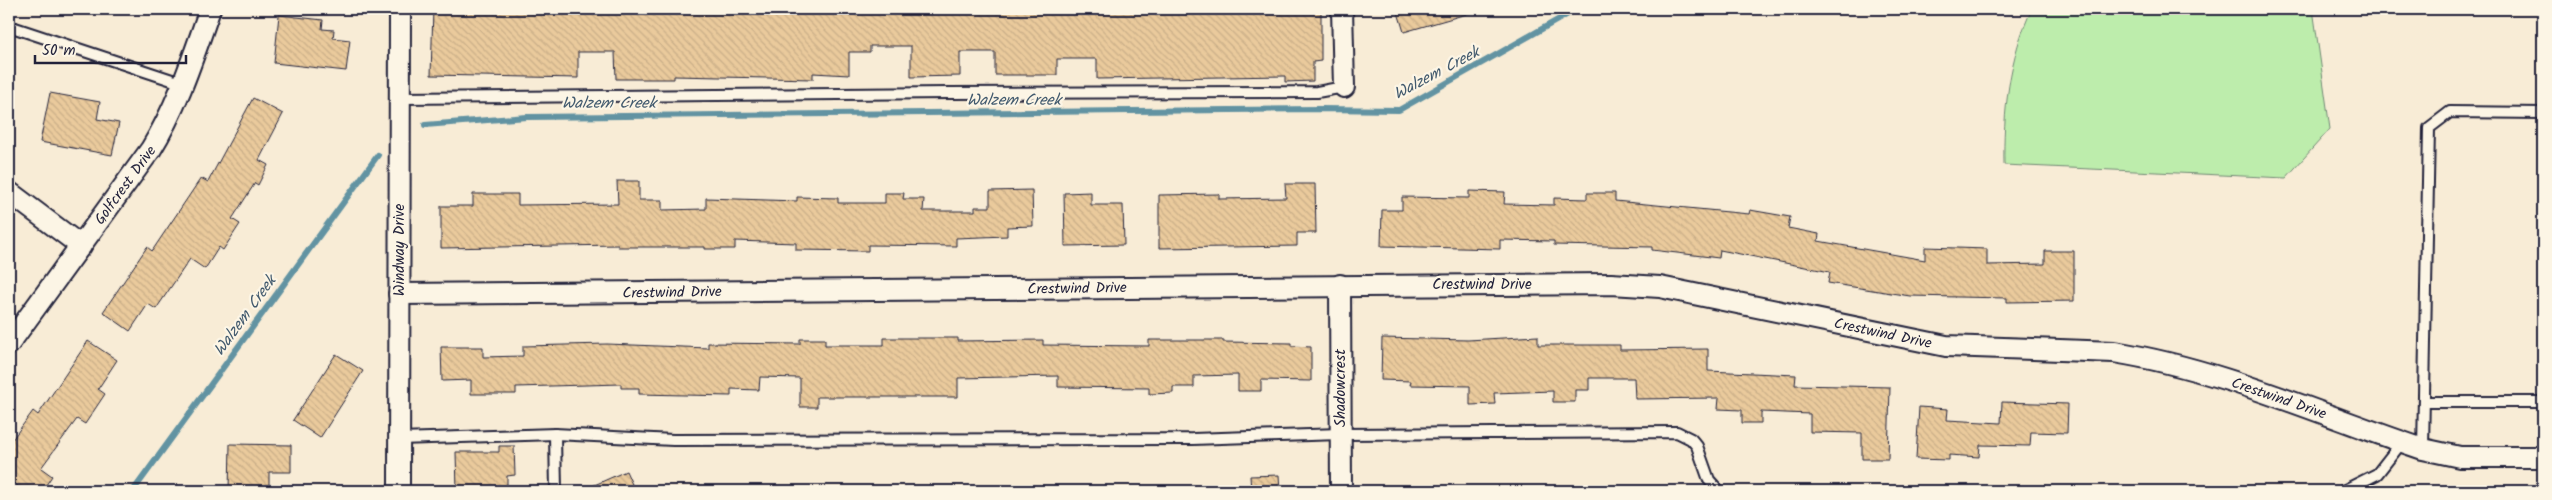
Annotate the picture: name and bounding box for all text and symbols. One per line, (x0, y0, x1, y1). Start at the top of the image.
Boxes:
scale bar (35, 32, 186, 64)
text: 50 m (42, 39, 76, 63)
water label: Walzem Creek (1389, 39, 1486, 106)
water label: Walzem Creek (967, 88, 1064, 113)
water label: Walzem Creek (562, 91, 659, 116)
street label: Golfcrest Drive (89, 141, 163, 230)
street label: Windway Drive (388, 204, 412, 296)
water label: Walzem Creek (207, 268, 284, 361)
street label: Crestwind Drive (1432, 273, 1532, 297)
street label: Crestwind Drive (1027, 276, 1127, 302)
street label: Crestwind Drive (622, 280, 722, 306)
street label: Crestwind Drive (1832, 312, 1934, 356)
street label: Shadowcrest (1329, 349, 1353, 427)
street label: Crestwind Drive (2228, 371, 2330, 427)

